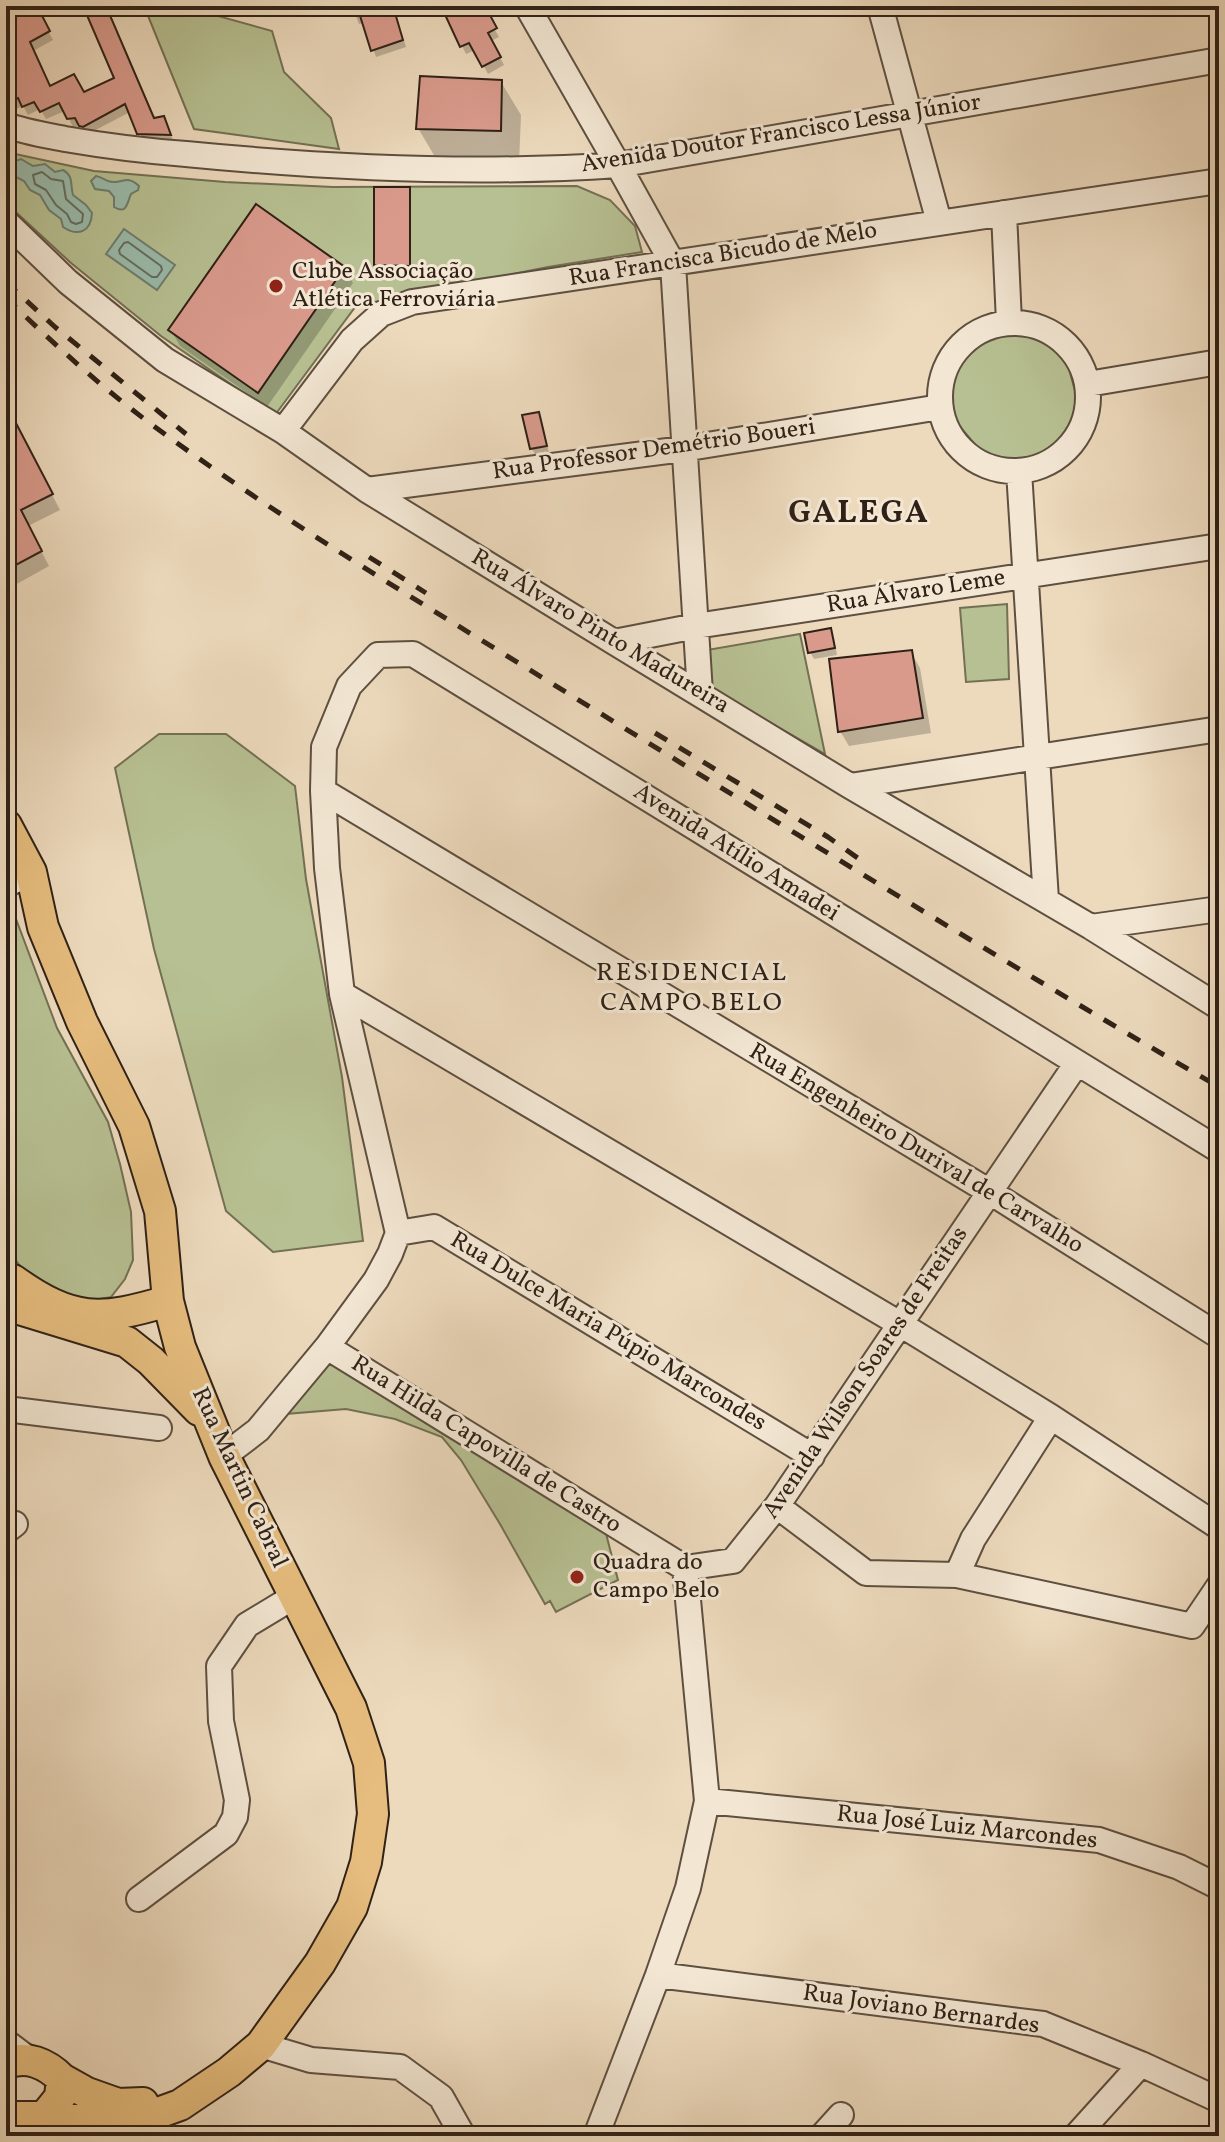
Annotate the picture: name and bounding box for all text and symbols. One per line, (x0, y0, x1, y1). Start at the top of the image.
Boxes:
street label: Avenida Doutor Francisco Lessa Júnior (579, 86, 983, 182)
street label: Rua Francisca Bicudo de Melo (566, 214, 880, 296)
place label: Clube Associação Atlética Ferroviária (292, 255, 496, 317)
marker: Clube Associação Atlética Ferroviária (267, 277, 285, 295)
street label: Rua Professor Demétrio Boueri (490, 410, 818, 490)
district label: GALEGA (788, 492, 930, 536)
street label: Rua Álvaro Pinto Madureira (464, 541, 736, 723)
street label: Rua Álvaro Leme (824, 561, 1008, 623)
street label: Avenida Atílio Amadei (626, 776, 846, 930)
district label: RESIDENCIAL CAMPO BELO (596, 955, 788, 1021)
street label: Rua Engenheiro Durival de Carvalho (742, 1035, 1090, 1263)
street label: Avenida Wilson Soares de Freitas (755, 1220, 977, 1526)
street label: Rua Dulce Maria Púpio Marcondes (443, 1224, 773, 1440)
street label: Rua Hilda Capovilla de Castro (344, 1348, 628, 1542)
street label: Rua Martin Cabral (182, 1382, 296, 1574)
place label: Quadra do Campo Belo (593, 1546, 719, 1608)
marker: Quadra do Campo Belo (568, 1568, 586, 1586)
street label: Rua José Luiz Marcondes (835, 1797, 1099, 1859)
street label: Rua Joviano Bernardes (800, 1977, 1042, 2043)

